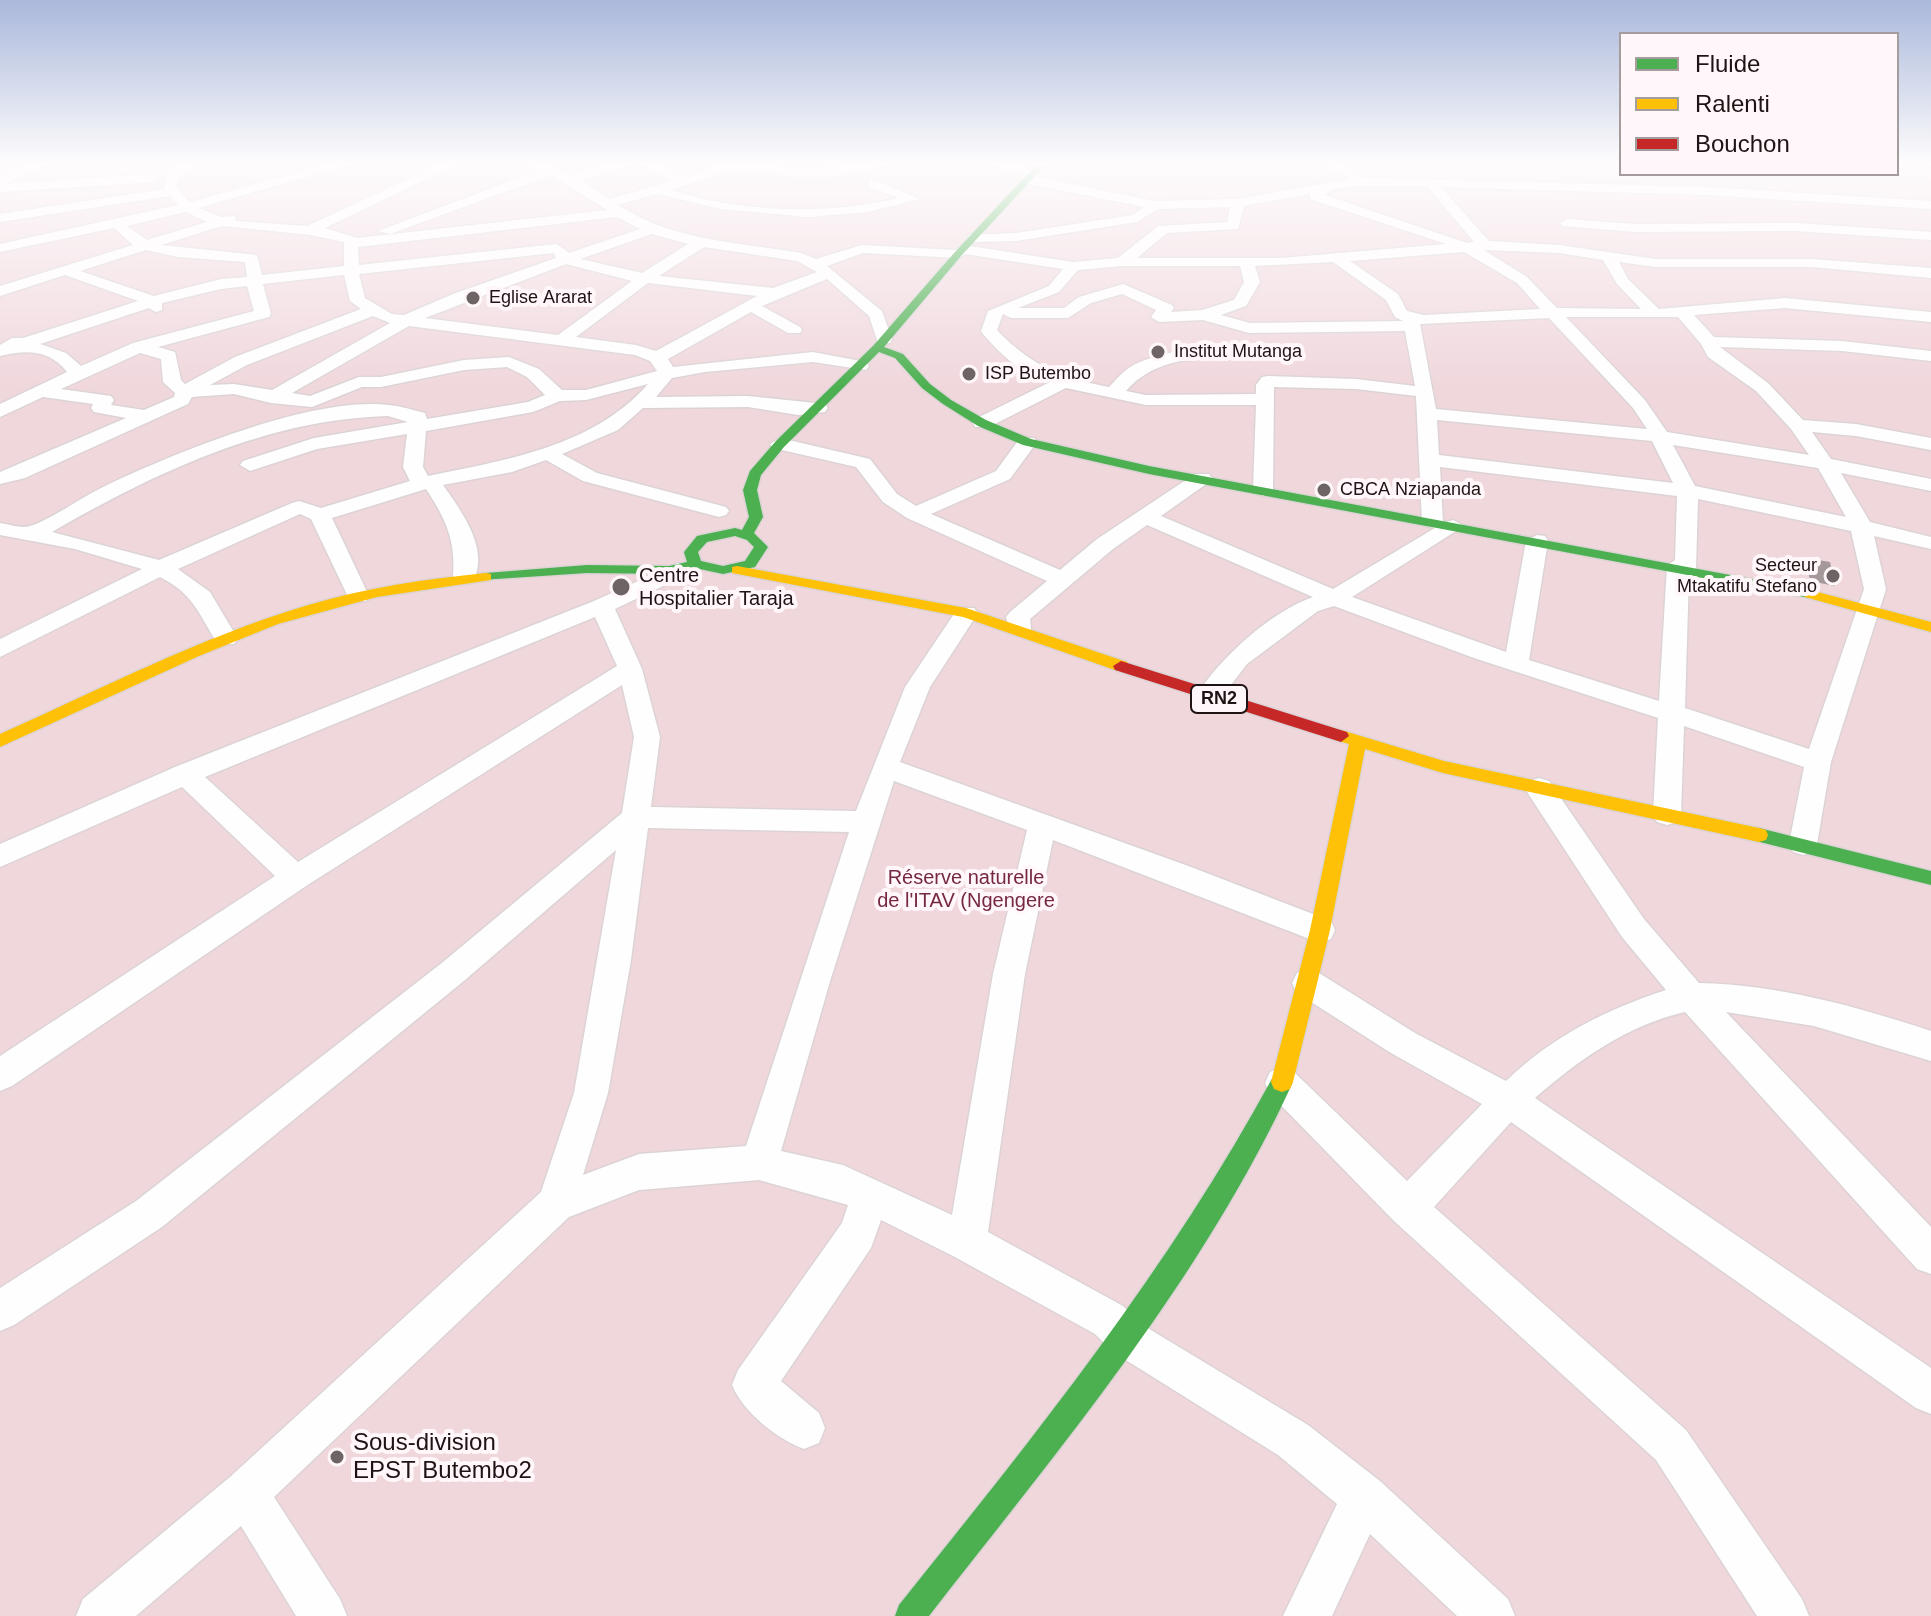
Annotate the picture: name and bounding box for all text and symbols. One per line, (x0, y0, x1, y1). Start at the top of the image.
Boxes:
legend (1619, 32, 1899, 176)
text: Fluide (1695, 50, 1760, 77)
text: Ralenti (1695, 90, 1770, 117)
text: Bouchon (1695, 130, 1790, 157)
place label: Eglise Ararat (489, 287, 592, 309)
marker: Eglise Ararat (464, 289, 482, 307)
place label: Institut Mutanga (1174, 341, 1302, 363)
marker: Institut Mutanga (1149, 343, 1167, 361)
place label: ISP Butembo (985, 363, 1091, 385)
marker: ISP Butembo (960, 365, 978, 383)
place label: CBCA Nziapanda (1340, 479, 1481, 501)
marker: CBCA Nziapanda (1315, 481, 1333, 499)
place label: Secteur Mtakatifu Stefano (1677, 555, 1817, 598)
place label: Centre Hospitalier Taraja (639, 564, 794, 611)
marker: Secteur Mtakatifu Stefano (1824, 567, 1842, 585)
marker: Centre Hospitalier Taraja (610, 576, 632, 598)
road number: RN2 (1191, 685, 1247, 713)
park label: Réserve naturelle de l'ITAV (Ngengere (877, 866, 1055, 913)
place label: Sous-division EPST Butembo2 (353, 1429, 532, 1485)
marker: Sous-division EPST Butembo2 (328, 1448, 346, 1466)

